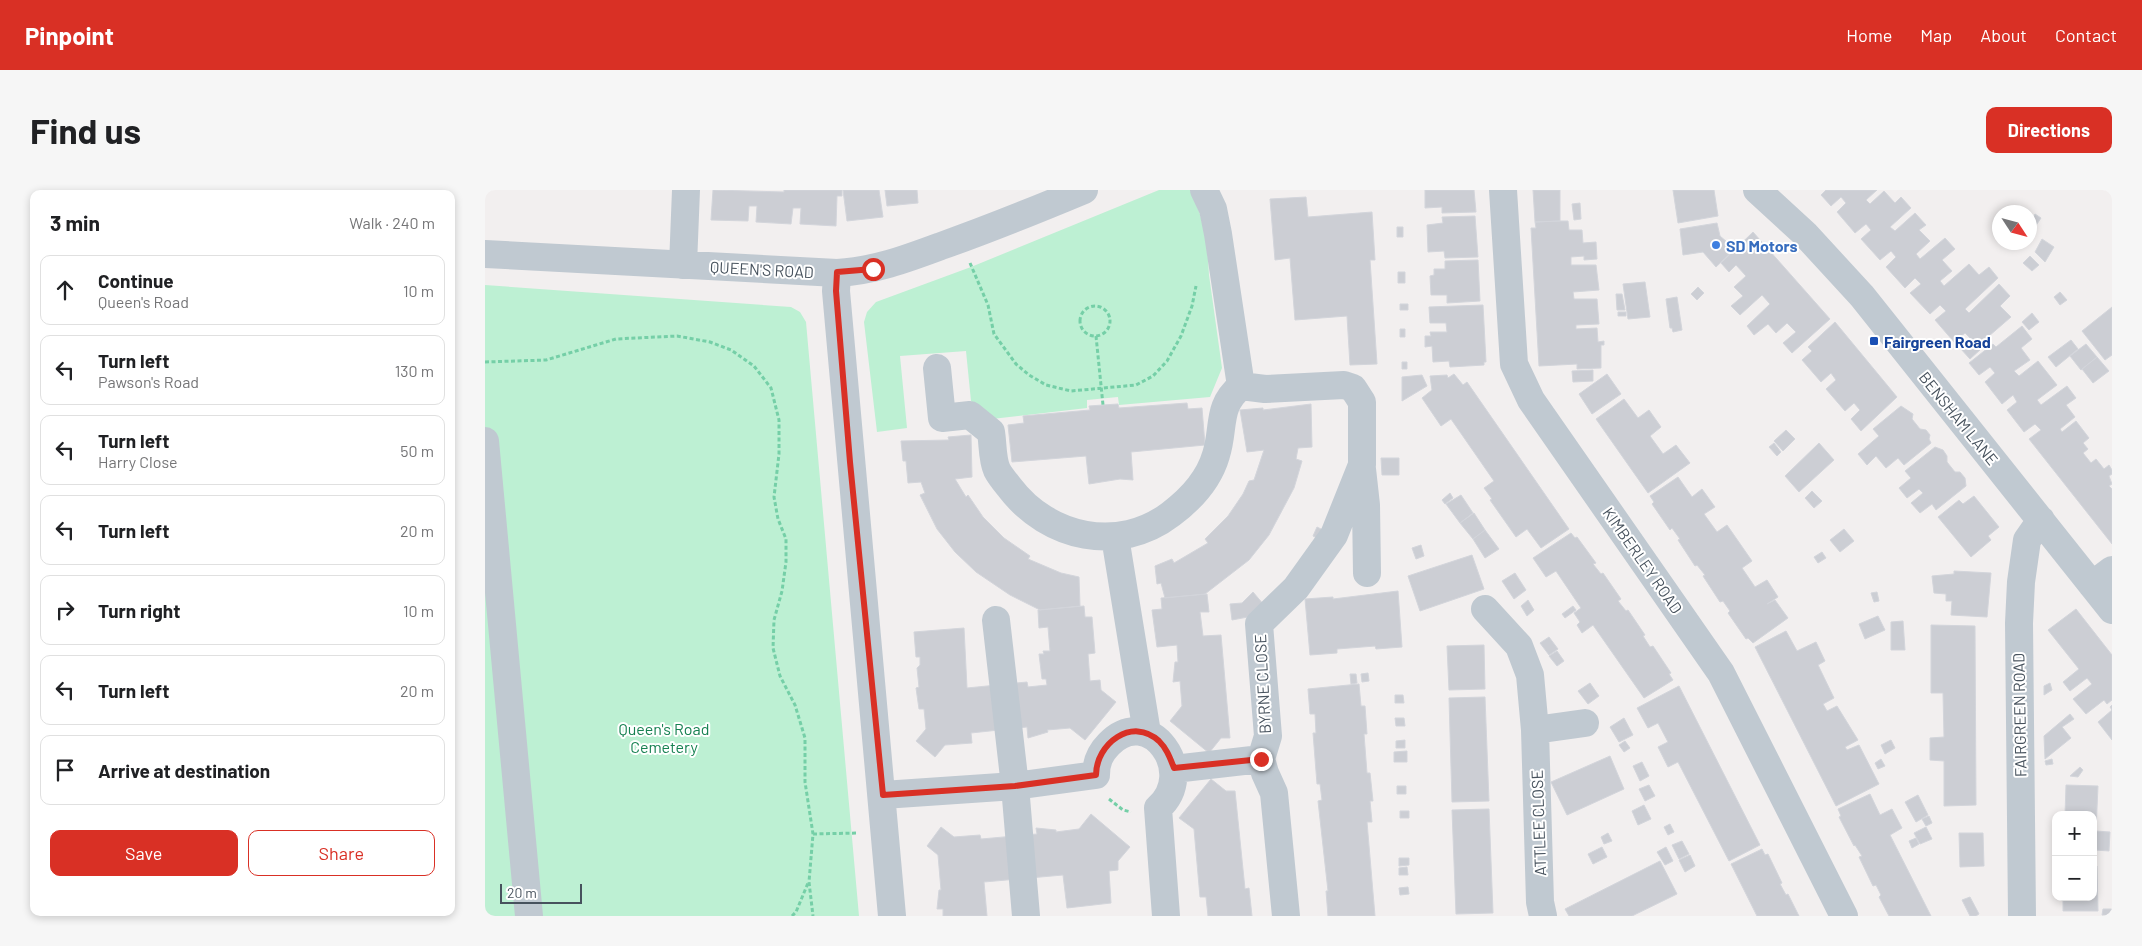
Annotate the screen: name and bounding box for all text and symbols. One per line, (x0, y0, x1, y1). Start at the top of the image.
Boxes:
text: Pinpoint (25, 21, 114, 50)
text: Home (1846, 24, 1892, 46)
text: Map (1920, 24, 1952, 46)
text: About (1980, 24, 2027, 46)
text: Contact (2055, 24, 2117, 46)
button: Directions (1986, 107, 2112, 153)
text: Find us (30, 109, 141, 151)
north arrow (1992, 205, 2037, 250)
text: 3 min (50, 210, 100, 235)
text: Walk · 240 m (349, 213, 435, 232)
place label: SD Motors (1726, 236, 1798, 255)
marker: SD Motors (1710, 239, 1722, 251)
street label: QUEEN'S ROAD (710, 257, 814, 281)
route start (862, 258, 885, 281)
text: Continue (98, 269, 174, 292)
icon: ahead (51, 276, 79, 304)
text: 10 m (403, 281, 434, 300)
text: Queen's Road (98, 292, 189, 311)
place label: Fairgreen Road (1884, 332, 1991, 351)
marker: Fairgreen Road (1868, 335, 1880, 347)
text: Turn left (98, 349, 169, 372)
icon: left (51, 356, 79, 384)
text: 130 m (395, 361, 434, 380)
street label: BENSHAM LANE (1916, 368, 2002, 468)
text: Pawson's Road (98, 372, 199, 391)
text: Turn left (98, 429, 169, 452)
icon: left (51, 436, 79, 464)
text: 50 m (400, 441, 434, 460)
text: Harry Close (98, 452, 178, 471)
street label: KIMBERLEY ROAD (1599, 503, 1687, 617)
icon: left (51, 516, 79, 544)
text: Turn left (98, 519, 169, 542)
text: 20 m (400, 521, 434, 540)
icon: right (51, 596, 79, 624)
text: Turn right (98, 599, 180, 622)
text: 10 m (403, 601, 434, 620)
street label: BYRNE CLOSE (1250, 634, 1274, 734)
street label: FAIRGREEN ROAD (2008, 653, 2030, 777)
icon: left (51, 676, 79, 704)
text: Turn left (98, 679, 169, 702)
text: 20 m (400, 681, 434, 700)
park label: Queen's Road Cemetery (619, 719, 709, 756)
route end (1250, 748, 1273, 771)
icon: arrive (51, 756, 79, 784)
text: Arrive at destination (98, 759, 270, 782)
street label: ATTLEE CLOSE (1527, 770, 1549, 876)
map controls (2052, 811, 2097, 901)
button: + (2052, 811, 2097, 856)
button: Save (50, 830, 238, 876)
button: Share (248, 830, 435, 876)
button: − (2052, 856, 2097, 901)
scale bar (500, 881, 583, 904)
text: 20 m (507, 884, 537, 901)

